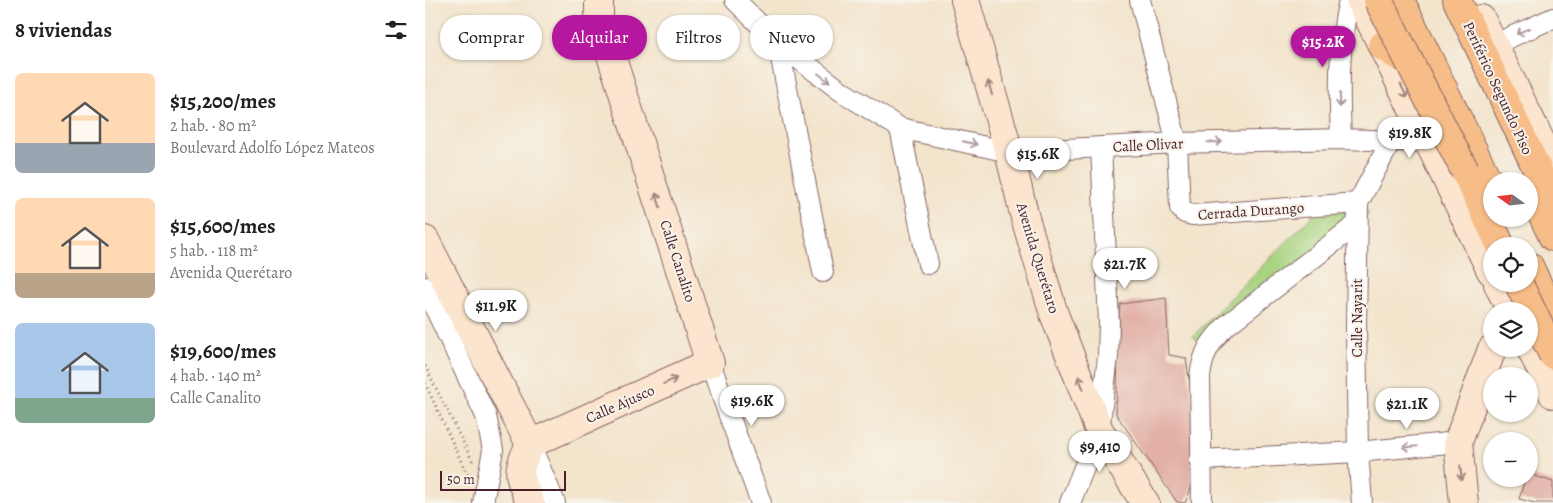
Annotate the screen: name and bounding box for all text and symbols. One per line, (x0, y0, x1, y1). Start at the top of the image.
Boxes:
chip: Comprar (440, 15, 542, 60)
chip: Alquilar (552, 15, 647, 60)
chip: Filtros (657, 15, 740, 60)
chip: Nuevo (750, 15, 833, 60)
text: 8 viviendas (15, 16, 112, 44)
icon: filters (382, 16, 410, 44)
street label: Periférico Segundo Piso (1458, 18, 1538, 158)
pin: $15.2K (1282, 26, 1364, 68)
one-way arrow (1516, 27, 1531, 37)
text: $15.2K (1302, 31, 1344, 53)
one-way arrow (817, 72, 830, 83)
one-way arrow (985, 80, 995, 96)
one-way arrow (1400, 83, 1409, 98)
text: $15,200/mes (170, 87, 276, 115)
one-way arrow (1335, 92, 1345, 108)
icon: home (55, 93, 115, 153)
text: 2 hab. · 80 m² (170, 115, 256, 137)
pin: $19.8K (1369, 116, 1451, 159)
text: $19.8K (1388, 122, 1432, 144)
street label: Calle Olivar (1112, 133, 1184, 157)
text: Boulevard Adolfo López Mateos (170, 137, 375, 159)
one-way arrow (1206, 137, 1223, 147)
pin: $15.6K (997, 138, 1079, 180)
one-way arrow (962, 139, 978, 148)
text: $15.6K (1017, 143, 1059, 165)
north arrow (1483, 172, 1537, 228)
map controls (1483, 172, 1538, 487)
one-way arrow (652, 193, 662, 209)
street label: Cerrada Durango (1197, 197, 1305, 225)
street label: Avenida Querétaro (1011, 199, 1064, 316)
text: $15,600/mes (170, 212, 276, 240)
street label: Calle Canalito (655, 217, 701, 305)
icon: home (55, 218, 115, 278)
button: locate (1483, 237, 1538, 292)
text: 5 hab. · 118 m² (170, 240, 258, 262)
pin: $21.7K (1084, 248, 1166, 290)
text: $21.7K (1104, 253, 1146, 275)
text: Avenida Querétaro (170, 262, 292, 284)
street label: Calle Nayarit (1347, 278, 1367, 357)
pin: $11.9K (455, 290, 537, 332)
text: $11.9K (475, 295, 517, 317)
button: layers (1483, 302, 1538, 357)
text: $19,600/mes (170, 337, 276, 365)
icon: home (55, 343, 115, 403)
text: 4 hab. · 140 m² (170, 365, 261, 387)
button: + (1483, 367, 1538, 422)
one-way arrow (662, 376, 677, 386)
one-way arrow (1076, 376, 1085, 392)
street label: Calle Ajusco (582, 380, 658, 428)
pin: $19.6K (711, 384, 793, 427)
text: Calle Canalito (170, 387, 261, 409)
pin: $21.1K (1366, 388, 1448, 430)
text: $19.6K (731, 390, 773, 412)
text: $21.1K (1386, 393, 1428, 415)
pin: $9,410 (1059, 430, 1141, 473)
button: − (1483, 432, 1538, 487)
text: $9,410 (1080, 436, 1120, 458)
one-way arrow (1402, 442, 1418, 452)
one-way arrow (1457, 464, 1466, 480)
scale bar (440, 468, 566, 491)
text: 50 m (447, 470, 475, 489)

